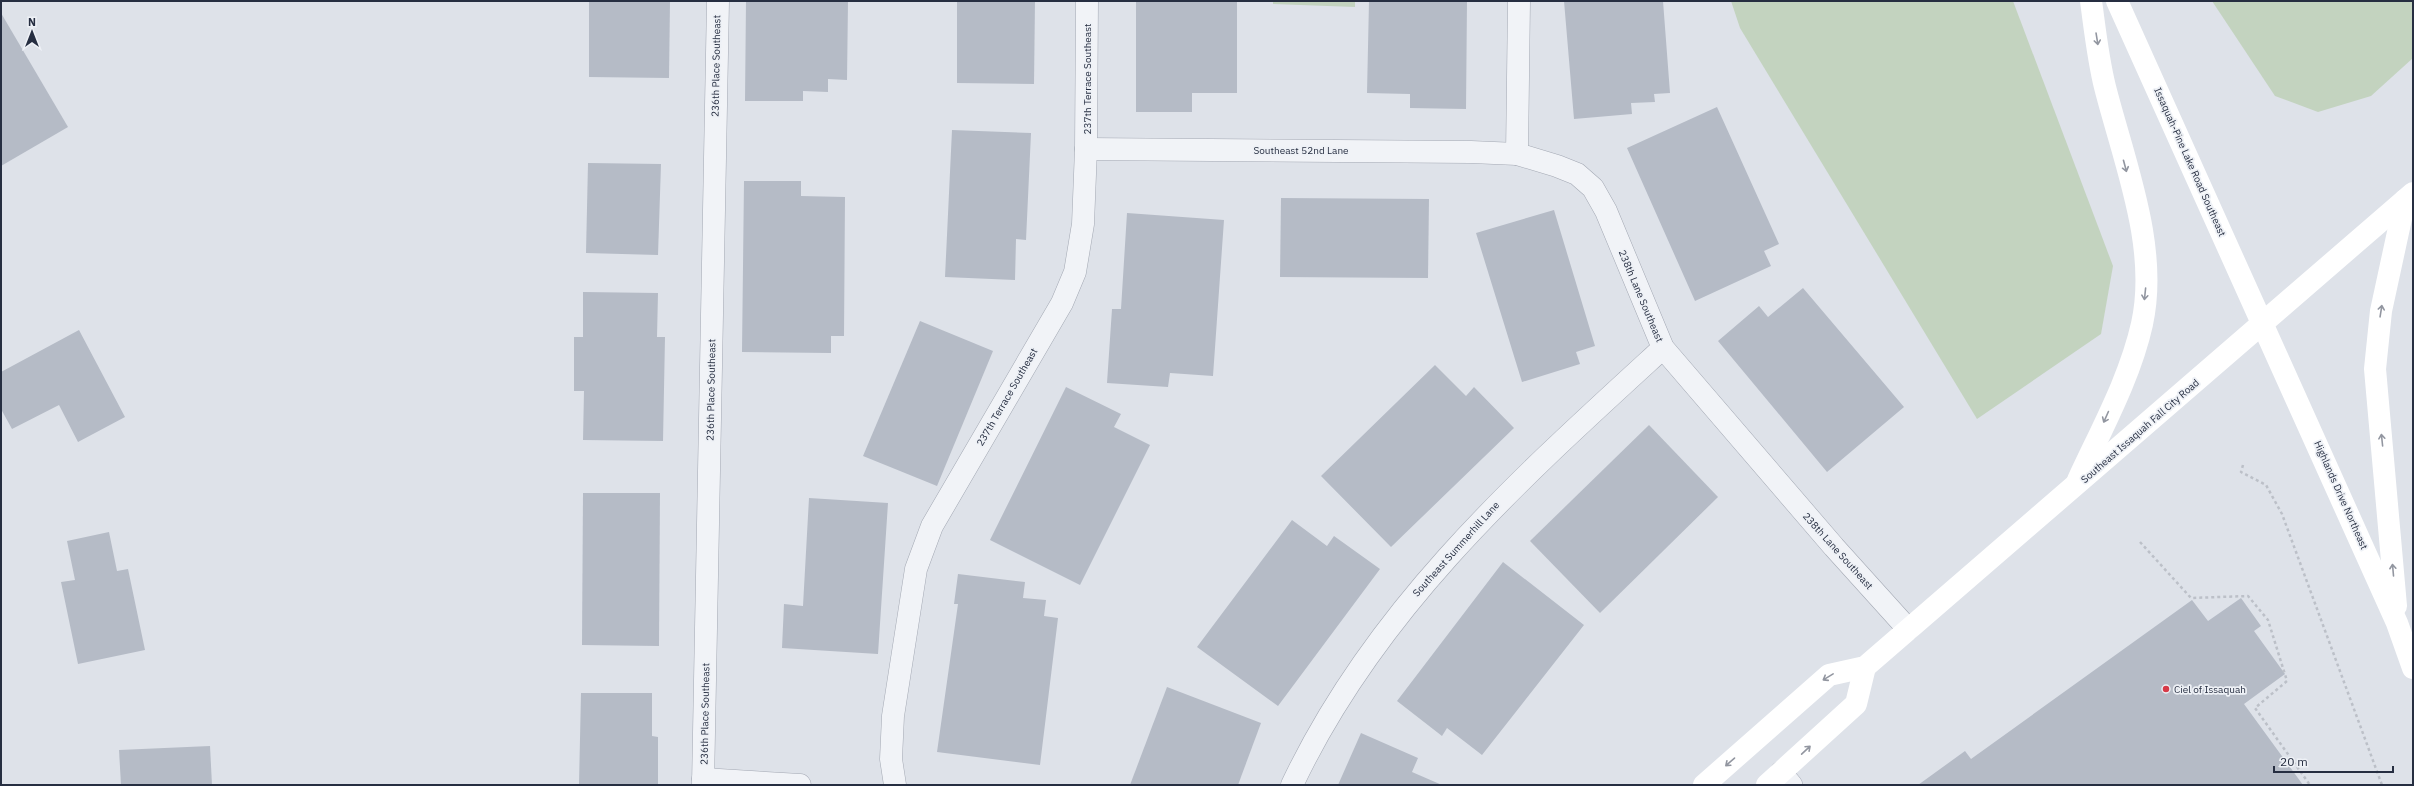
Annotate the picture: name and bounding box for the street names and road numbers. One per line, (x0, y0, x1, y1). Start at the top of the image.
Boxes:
street label: 236th Place Southeast (709, 14, 723, 117)
street label: 237th Terrace Southeast (1081, 23, 1094, 135)
street label: Issaquah-Pine Lake Road Southeast (2151, 86, 2229, 239)
street label: Southeast 52nd Lane (1253, 144, 1349, 157)
street label: 238th Lane Southeast (1616, 248, 1666, 344)
street label: 236th Place Southeast (704, 338, 718, 441)
street label: 237th Terrace Southeast (974, 345, 1041, 448)
street label: Southeast Issaquah Fall City Road (2078, 376, 2202, 486)
street label: Highlands Drive Northeast (2311, 439, 2371, 552)
street label: Southeast Summerhill Lane (1410, 498, 1502, 599)
street label: 238th Lane Southeast (1800, 510, 1876, 592)
street label: 236th Place Southeast (698, 662, 712, 765)

